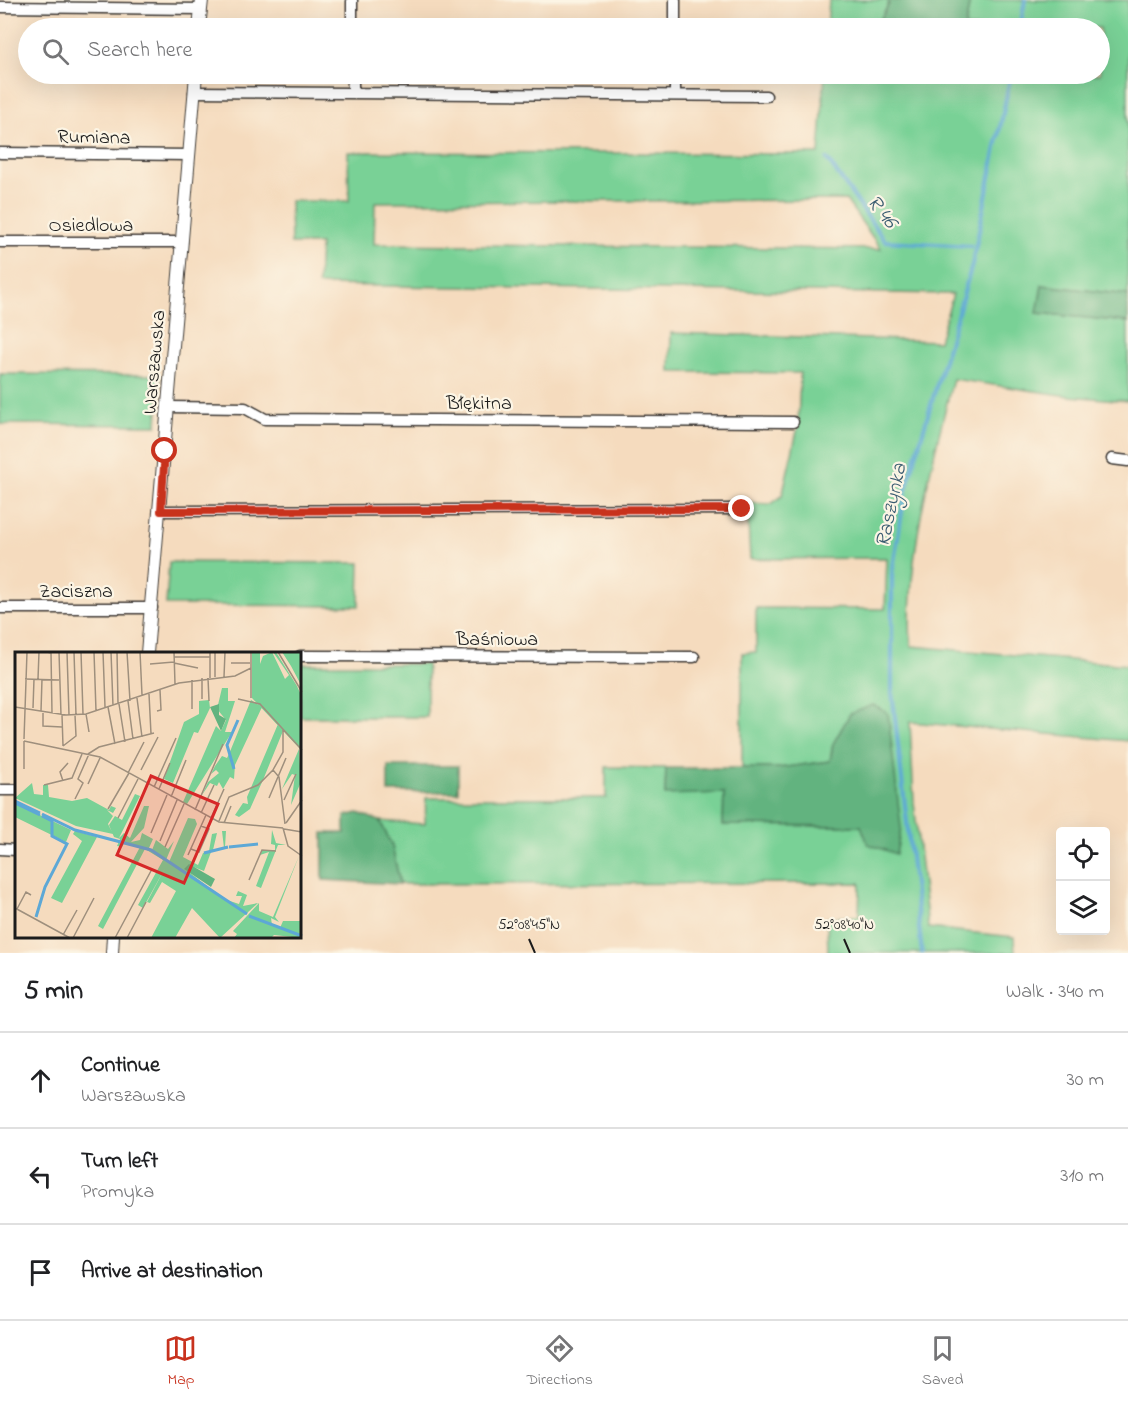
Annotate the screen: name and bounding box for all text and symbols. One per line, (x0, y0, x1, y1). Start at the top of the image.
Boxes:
search box (18, 18, 1110, 84)
icon: search (39, 35, 72, 68)
text: Search here (87, 35, 192, 67)
street label: Rumiana (57, 123, 131, 154)
water label: R 46 (859, 189, 906, 237)
street label: Osiedlowa (49, 212, 133, 241)
street label: Warszawska (136, 309, 174, 416)
street label: Błękitna (445, 390, 512, 419)
route start (151, 437, 177, 463)
water label: Raszynka (868, 460, 916, 550)
route end (728, 495, 754, 521)
street label: Zaciszna (39, 578, 113, 607)
street label: Baśniowa (455, 626, 538, 655)
inset map (15, 652, 302, 938)
map controls (1056, 827, 1110, 935)
button: locate (1056, 827, 1110, 881)
button: layers (1056, 881, 1110, 935)
text: 52°08'45"N (498, 914, 560, 936)
text: 52°08'40"N (814, 914, 874, 936)
text: 5 min (24, 973, 83, 1011)
text: Walk · 340 m (1006, 978, 1104, 1007)
text: Continue (81, 1050, 160, 1082)
icon: ahead (24, 1064, 57, 1097)
text: 30 m (1067, 1066, 1104, 1095)
text: Warszawska (81, 1082, 186, 1111)
text: Turn left (81, 1146, 158, 1178)
icon: left (24, 1160, 57, 1193)
text: 310 m (1060, 1162, 1104, 1191)
text: Promyka (81, 1178, 154, 1207)
icon: arrive (24, 1256, 57, 1289)
text: Arrive at destination (81, 1256, 263, 1288)
tab: Map (164, 1332, 197, 1392)
tab: Directions (526, 1332, 593, 1392)
tab: Saved (922, 1332, 964, 1392)

